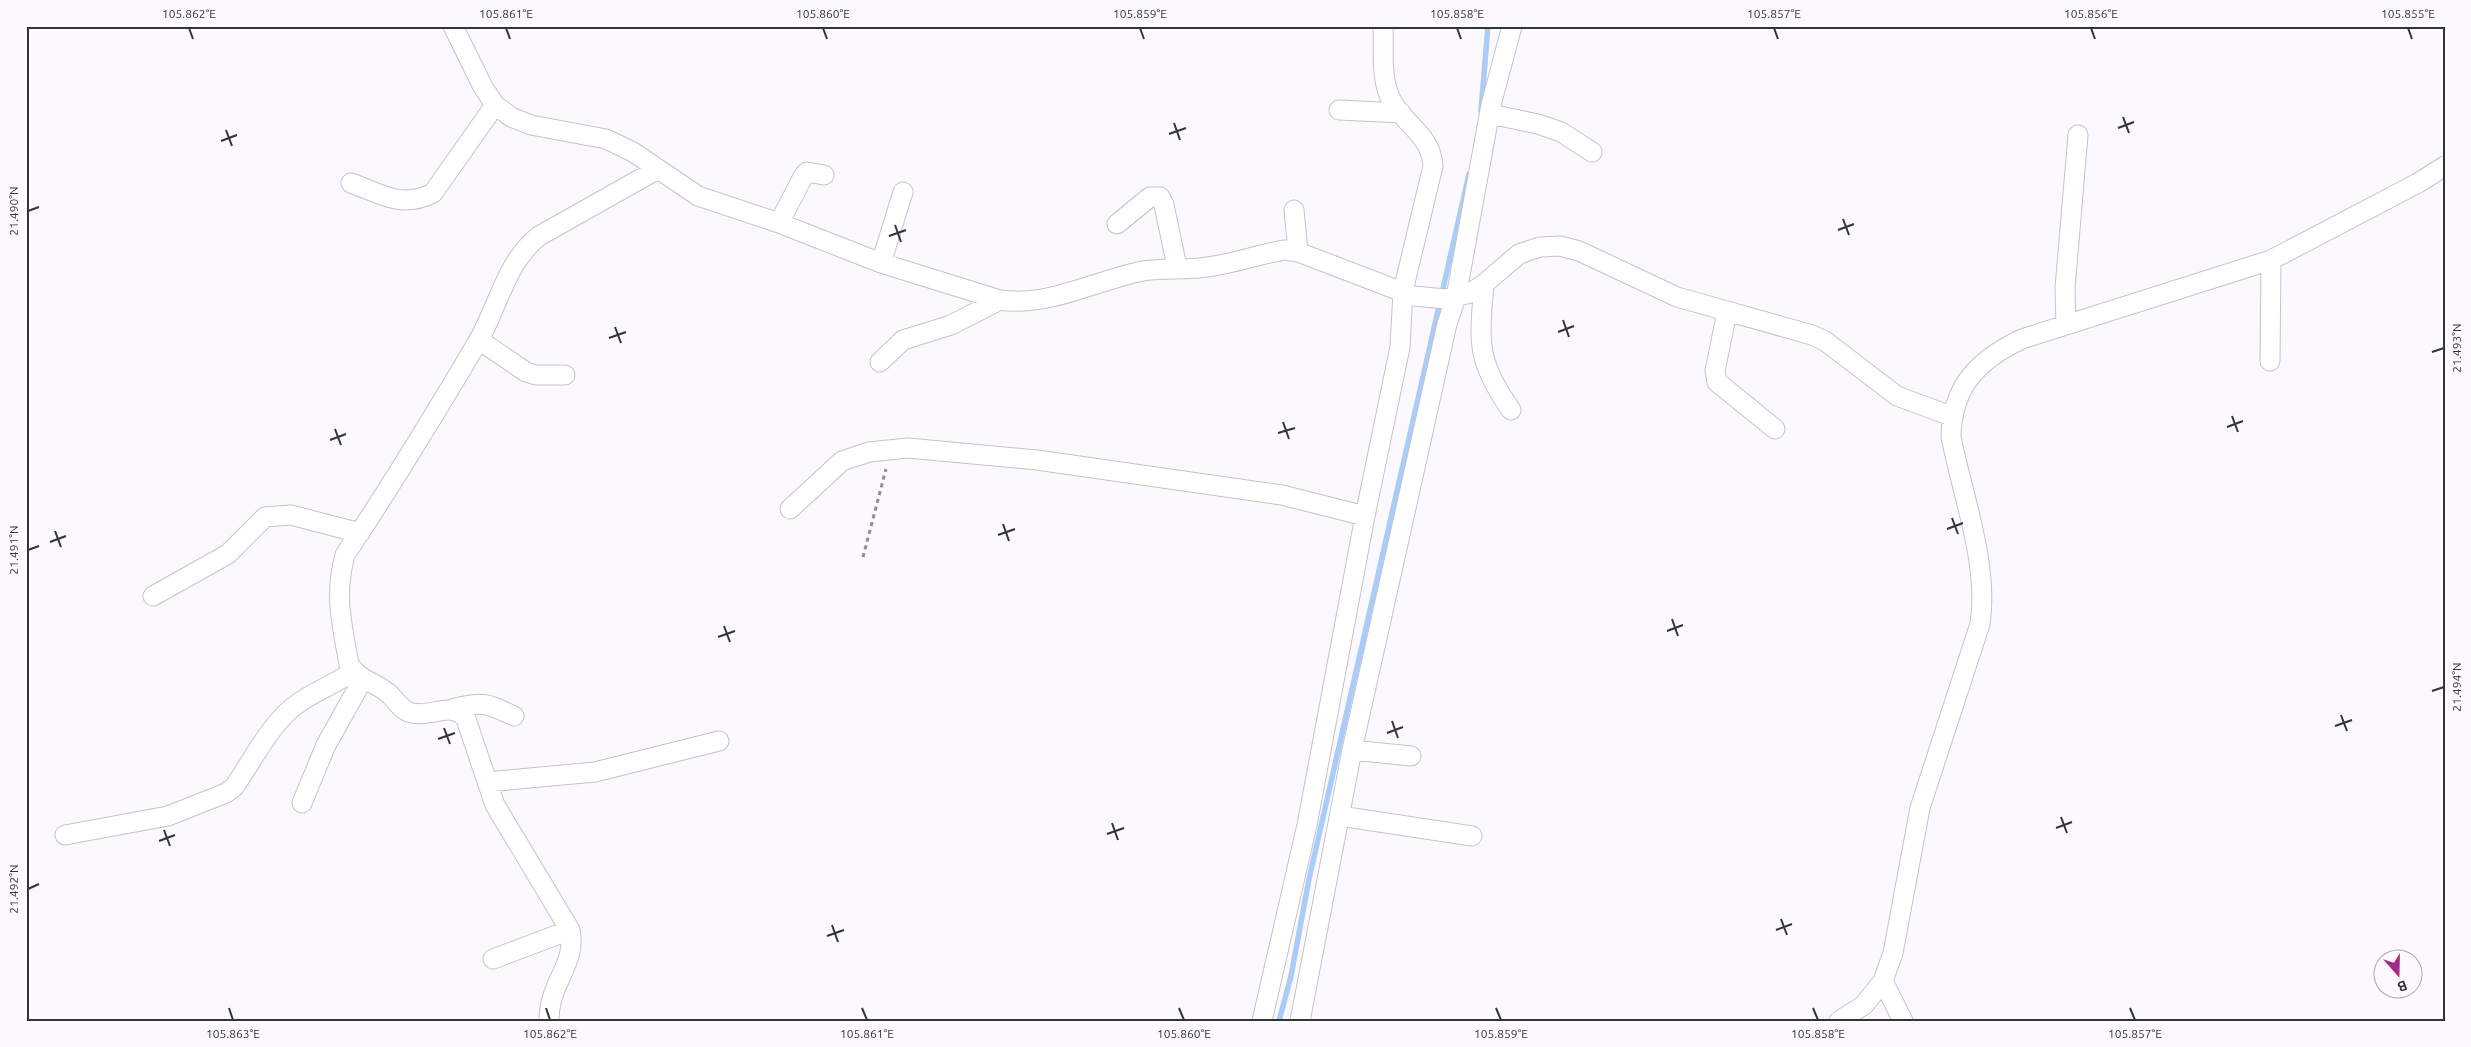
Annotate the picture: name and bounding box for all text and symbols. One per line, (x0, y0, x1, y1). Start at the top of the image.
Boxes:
text: 105.862°E (162, 7, 216, 20)
text: 105.861°E (479, 7, 533, 20)
text: 105.860°E (796, 7, 850, 20)
text: 105.859°E (1113, 7, 1167, 20)
text: 105.858°E (1430, 7, 1484, 20)
text: 105.857°E (1747, 7, 1801, 20)
text: 105.856°E (2064, 7, 2118, 20)
text: 105.855°E (2381, 7, 2435, 20)
text: 21.490°N (7, 186, 20, 236)
text: 21.493°N (2450, 323, 2463, 373)
text: 21.491°N (7, 525, 20, 575)
text: 21.494°N (2450, 662, 2463, 712)
text: 21.492°N (7, 864, 20, 914)
north arrow (2374, 950, 2424, 1000)
text: B (2395, 977, 2410, 995)
text: 105.863°E (206, 1027, 260, 1040)
text: 105.862°E (523, 1027, 577, 1040)
text: 105.861°E (840, 1027, 894, 1040)
text: 105.860°E (1157, 1027, 1211, 1040)
text: 105.859°E (1474, 1027, 1528, 1040)
text: 105.858°E (1791, 1027, 1845, 1040)
text: 105.857°E (2108, 1027, 2162, 1040)

